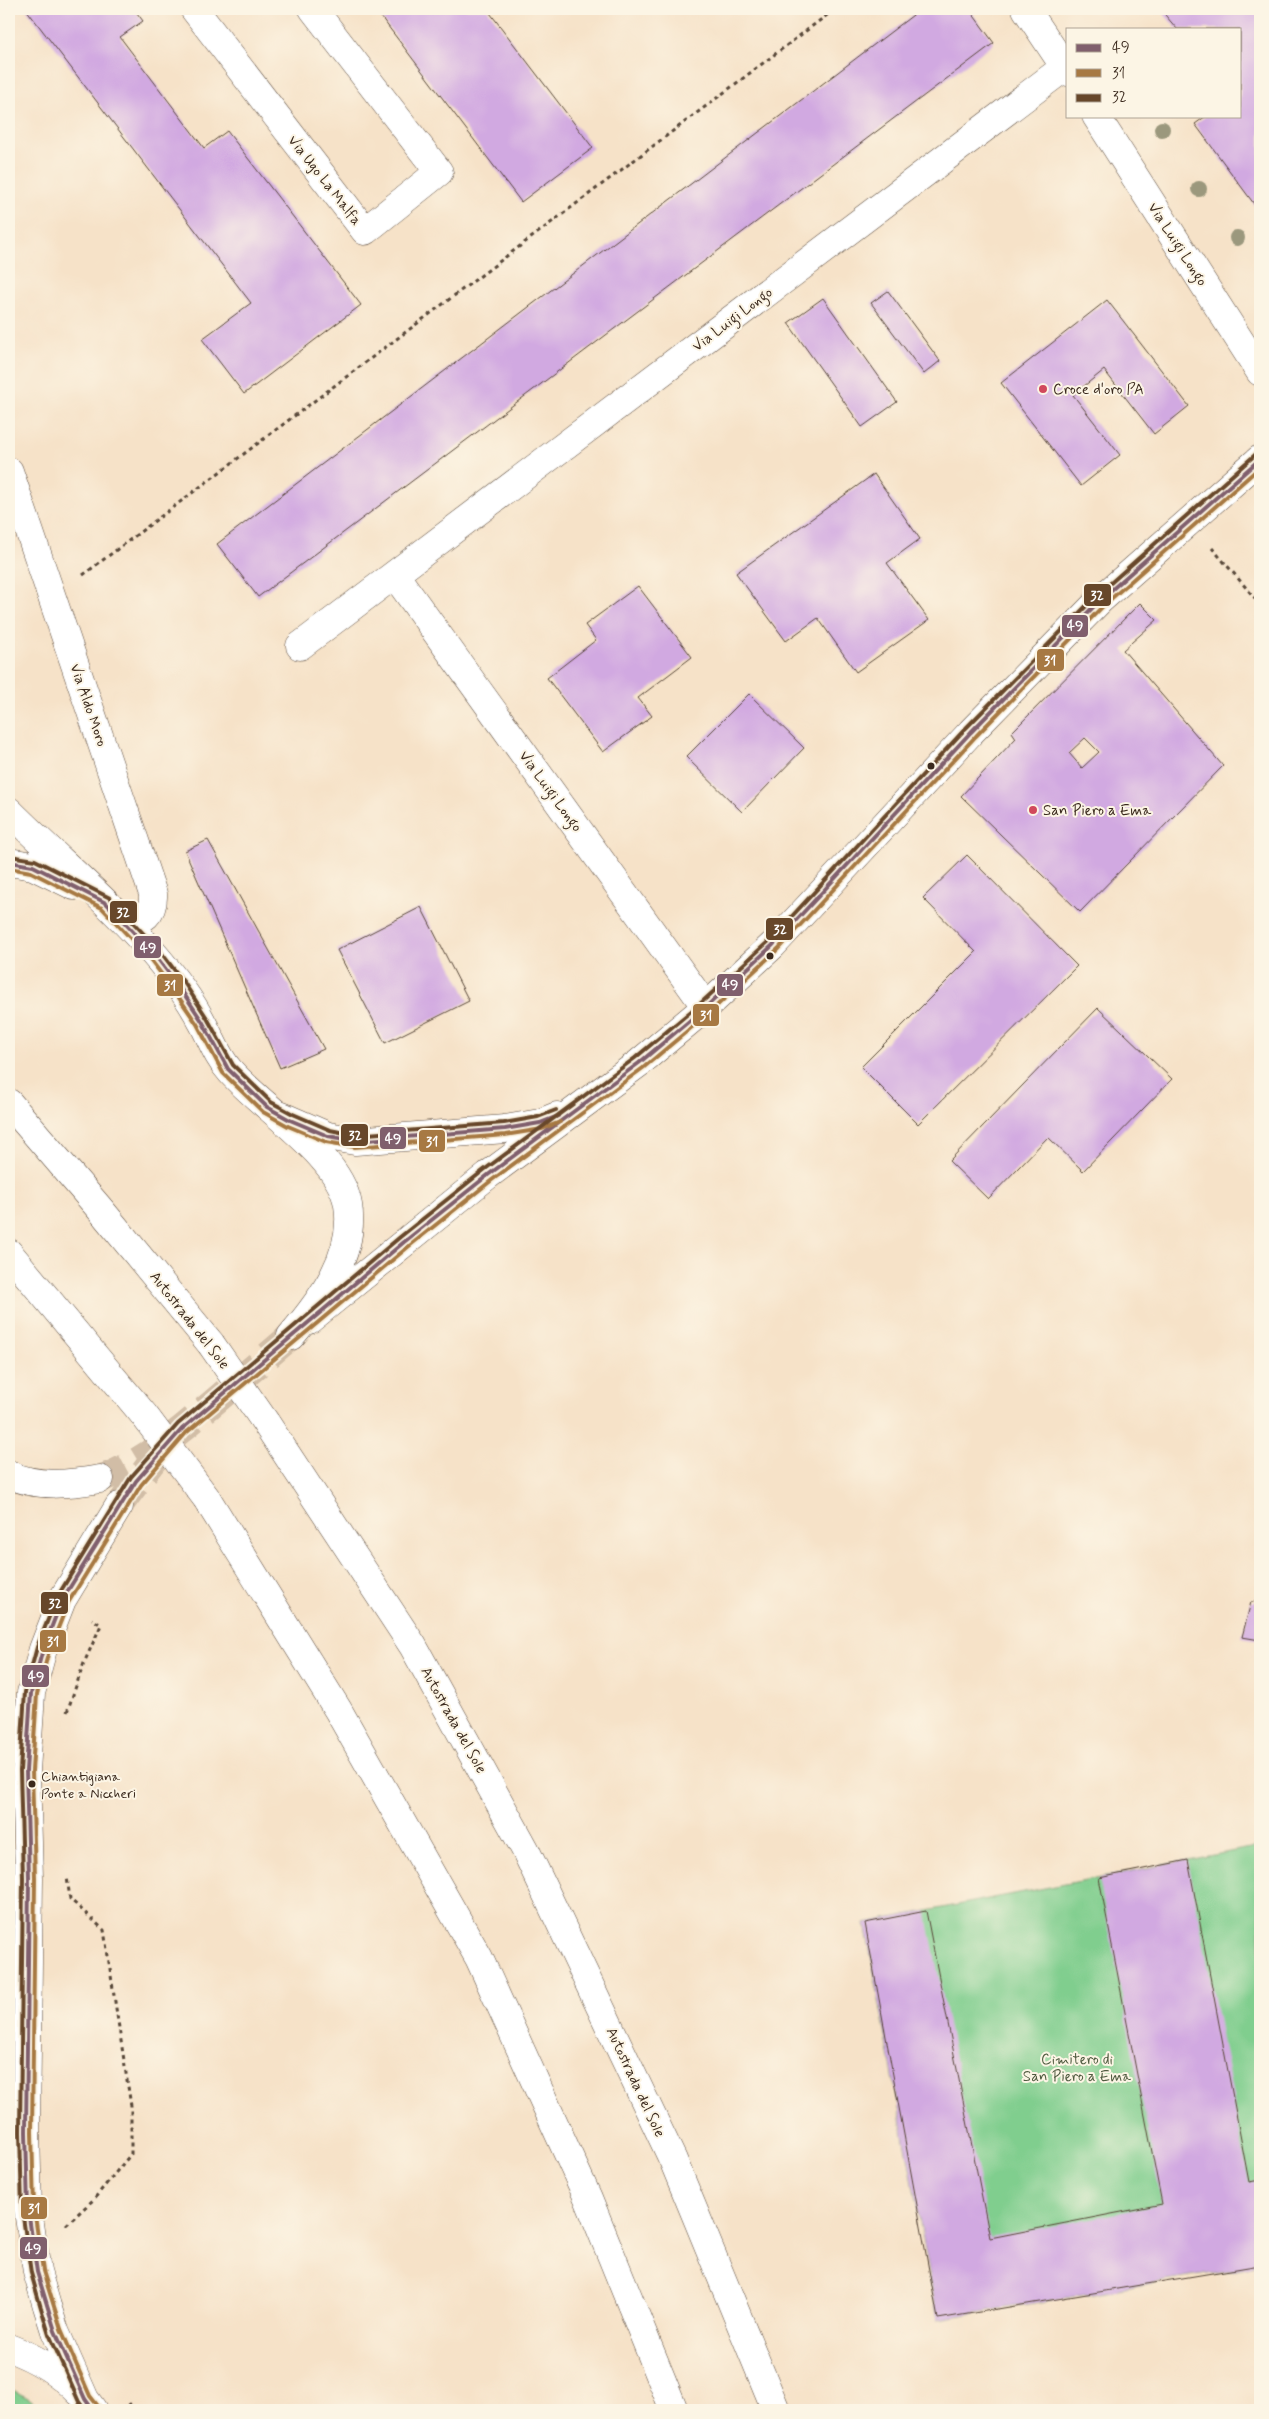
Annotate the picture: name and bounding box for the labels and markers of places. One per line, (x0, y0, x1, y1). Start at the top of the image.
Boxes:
place label: Croce d'oro PA (1053, 380, 1144, 400)
marker: Croce d'oro PA (1037, 383, 1049, 395)
unlabelled marker (926, 761, 936, 771)
place label: San Piero a Ema (1043, 801, 1152, 821)
marker: San Piero a Ema (1027, 804, 1039, 816)
unlabelled marker (765, 951, 775, 961)
place label: Chiantigiana Ponte a Niccheri (41, 1768, 136, 1803)
marker: Chiantigiana Ponte a Niccheri (27, 1779, 37, 1789)

